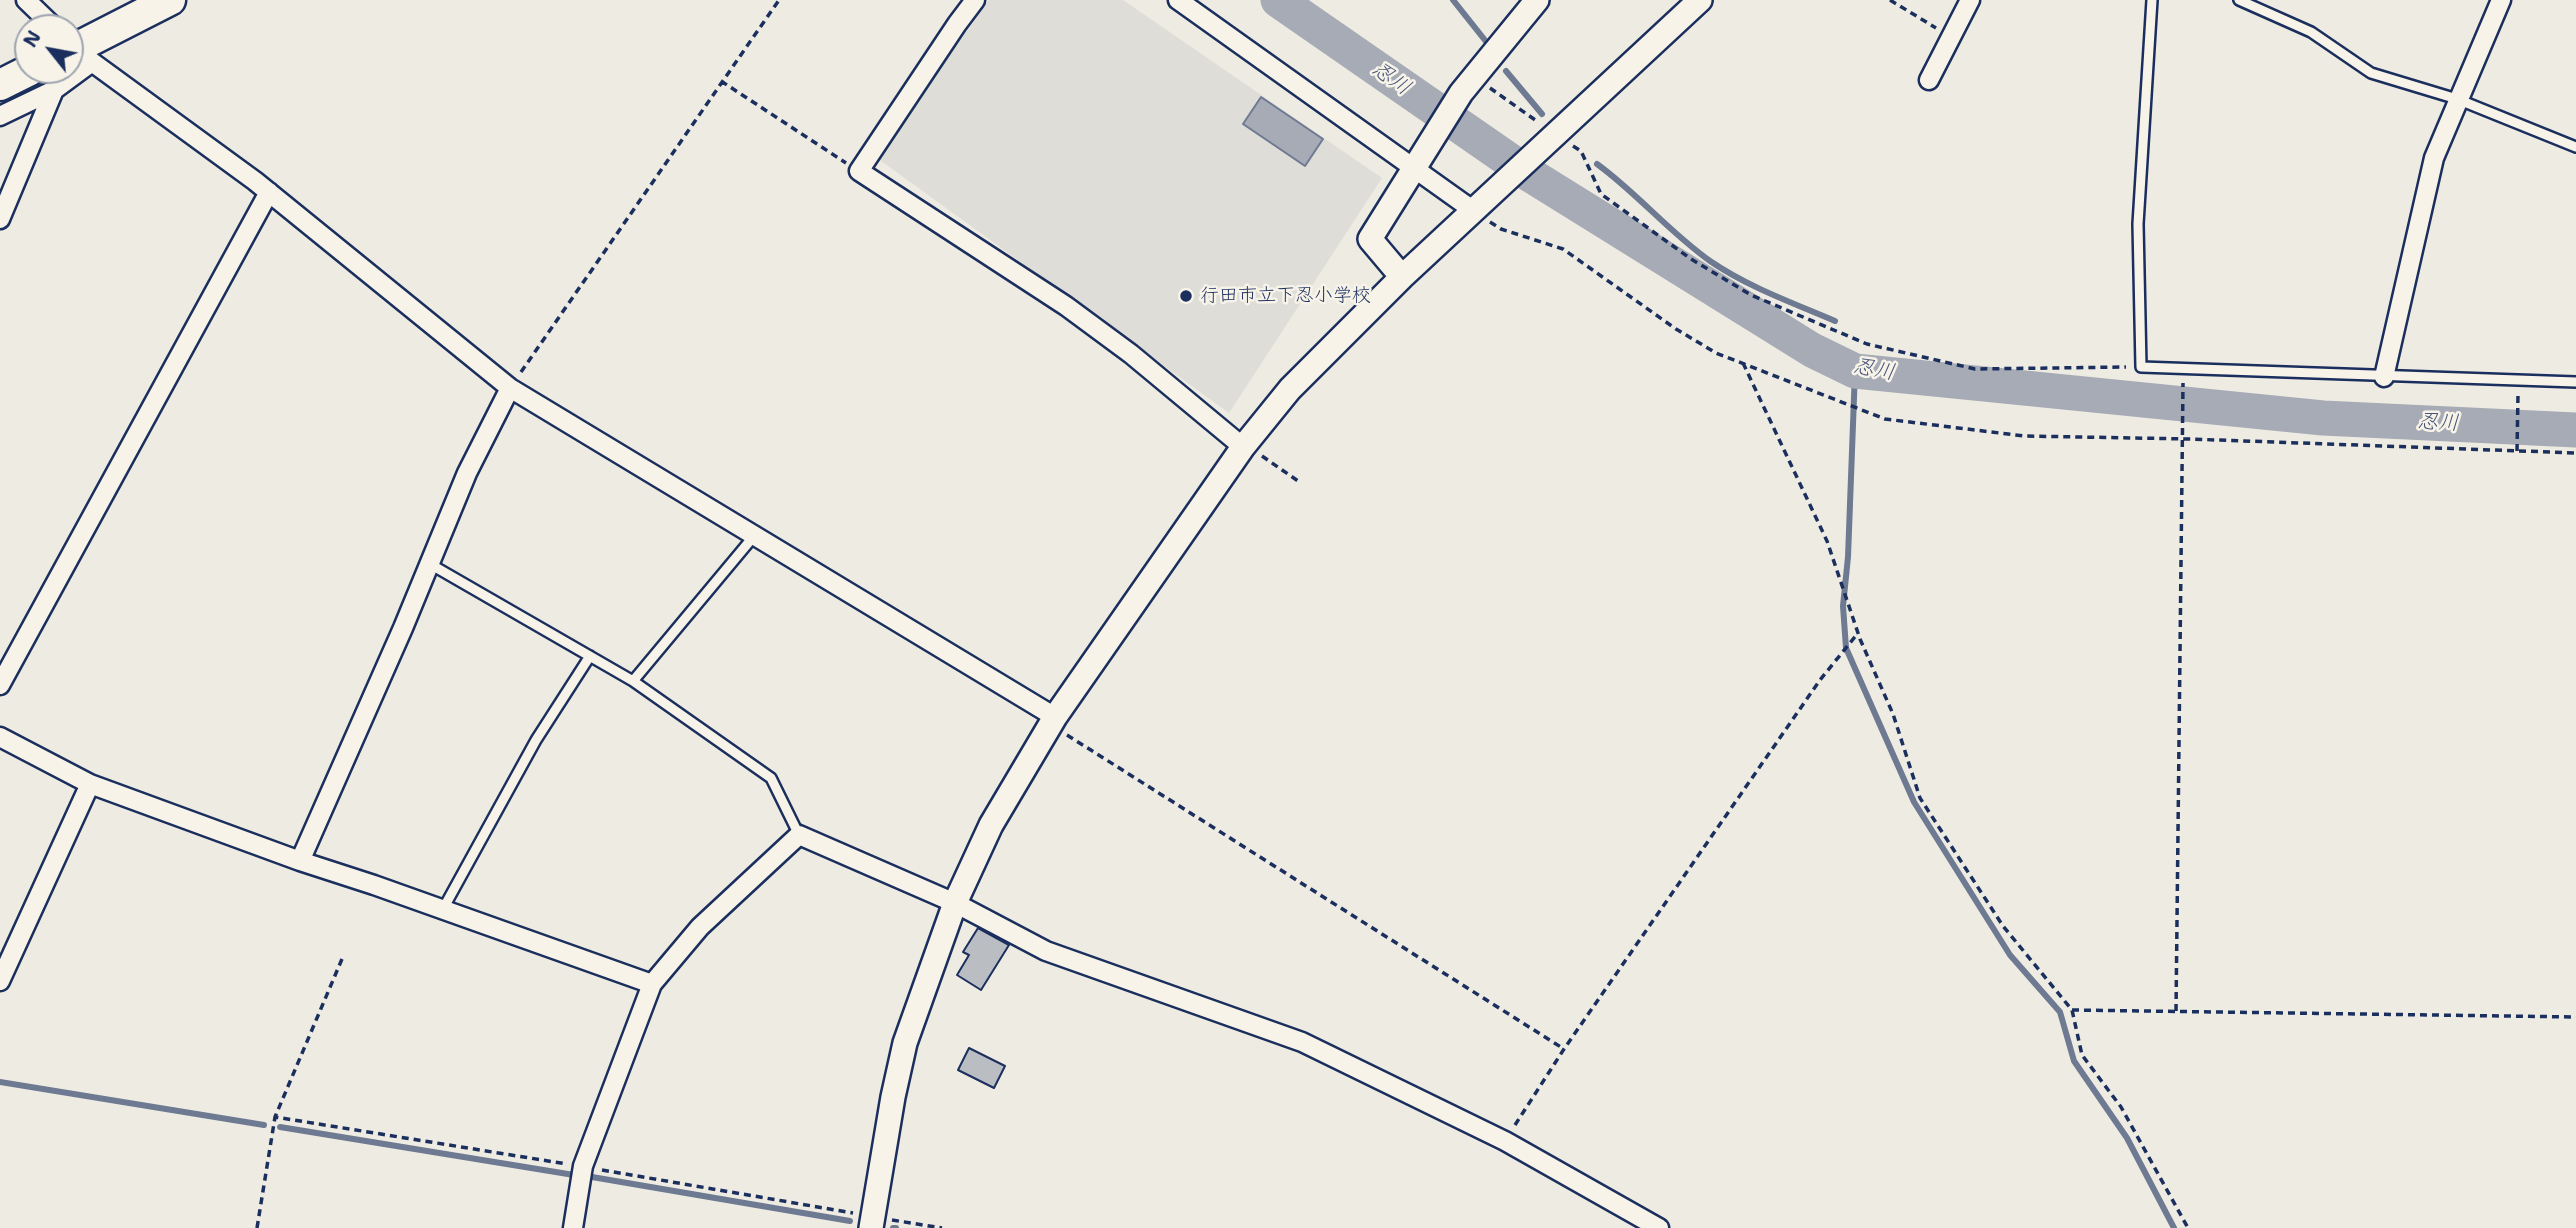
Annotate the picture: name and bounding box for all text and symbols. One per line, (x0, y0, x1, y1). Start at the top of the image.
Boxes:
north arrow (14, 14, 84, 84)
text: N (18, 26, 47, 52)
water label: 忍川 (1367, 57, 1415, 101)
place label: 行田市立下忍小学校 (1200, 285, 1371, 307)
marker: 行田市立下忍小学校 (1178, 288, 1194, 304)
water label: 忍川 (1851, 354, 1897, 386)
water label: 忍川 (2416, 409, 2460, 437)

